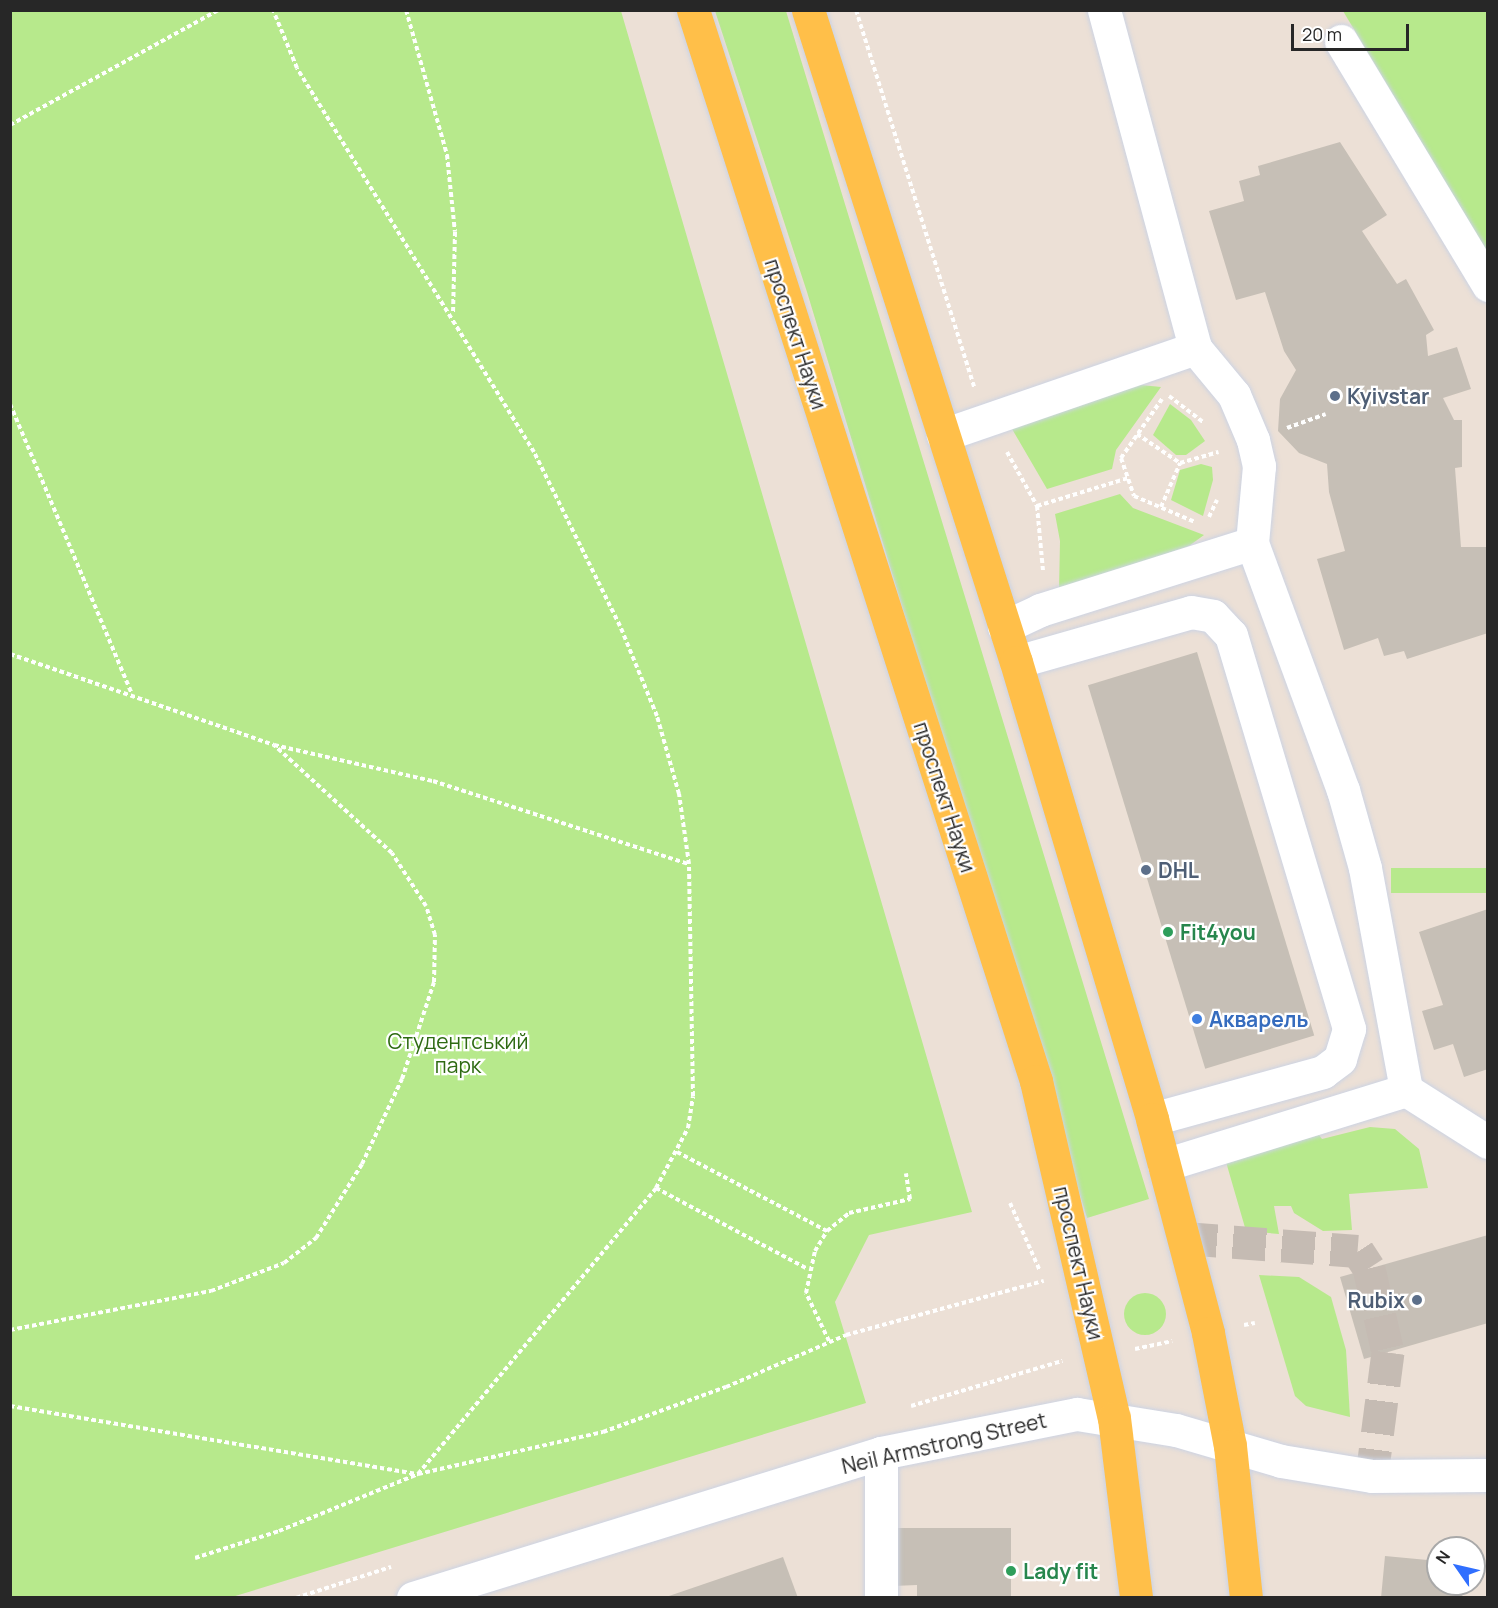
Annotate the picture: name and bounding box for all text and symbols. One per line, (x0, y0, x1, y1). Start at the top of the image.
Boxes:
scale bar (1294, 12, 1412, 50)
text: 20 m (1302, 22, 1342, 46)
street label: проспект Науки (760, 256, 832, 412)
place label: Kyivstar (1347, 383, 1429, 409)
marker: Kyivstar (1328, 389, 1342, 403)
street label: проспект Науки (909, 719, 981, 875)
place label: DHL (1158, 857, 1199, 883)
marker: DHL (1139, 863, 1153, 877)
place label: Fit4you (1180, 919, 1256, 945)
marker: Fit4you (1161, 925, 1175, 939)
place label: Акварель (1209, 1006, 1308, 1032)
marker: Акварель (1190, 1012, 1204, 1026)
park label: Студентський парк (387, 1028, 529, 1078)
street label: проспект Науки (1049, 1184, 1109, 1342)
place label: Rubix (1348, 1287, 1405, 1313)
marker: Rubix (1410, 1293, 1424, 1307)
street label: Neil Armstrong Street (839, 1407, 1049, 1479)
north arrow (1426, 1536, 1486, 1596)
text: N (1430, 1546, 1455, 1568)
place label: Lady fit (1023, 1558, 1098, 1584)
marker: Lady fit (1004, 1564, 1018, 1578)

